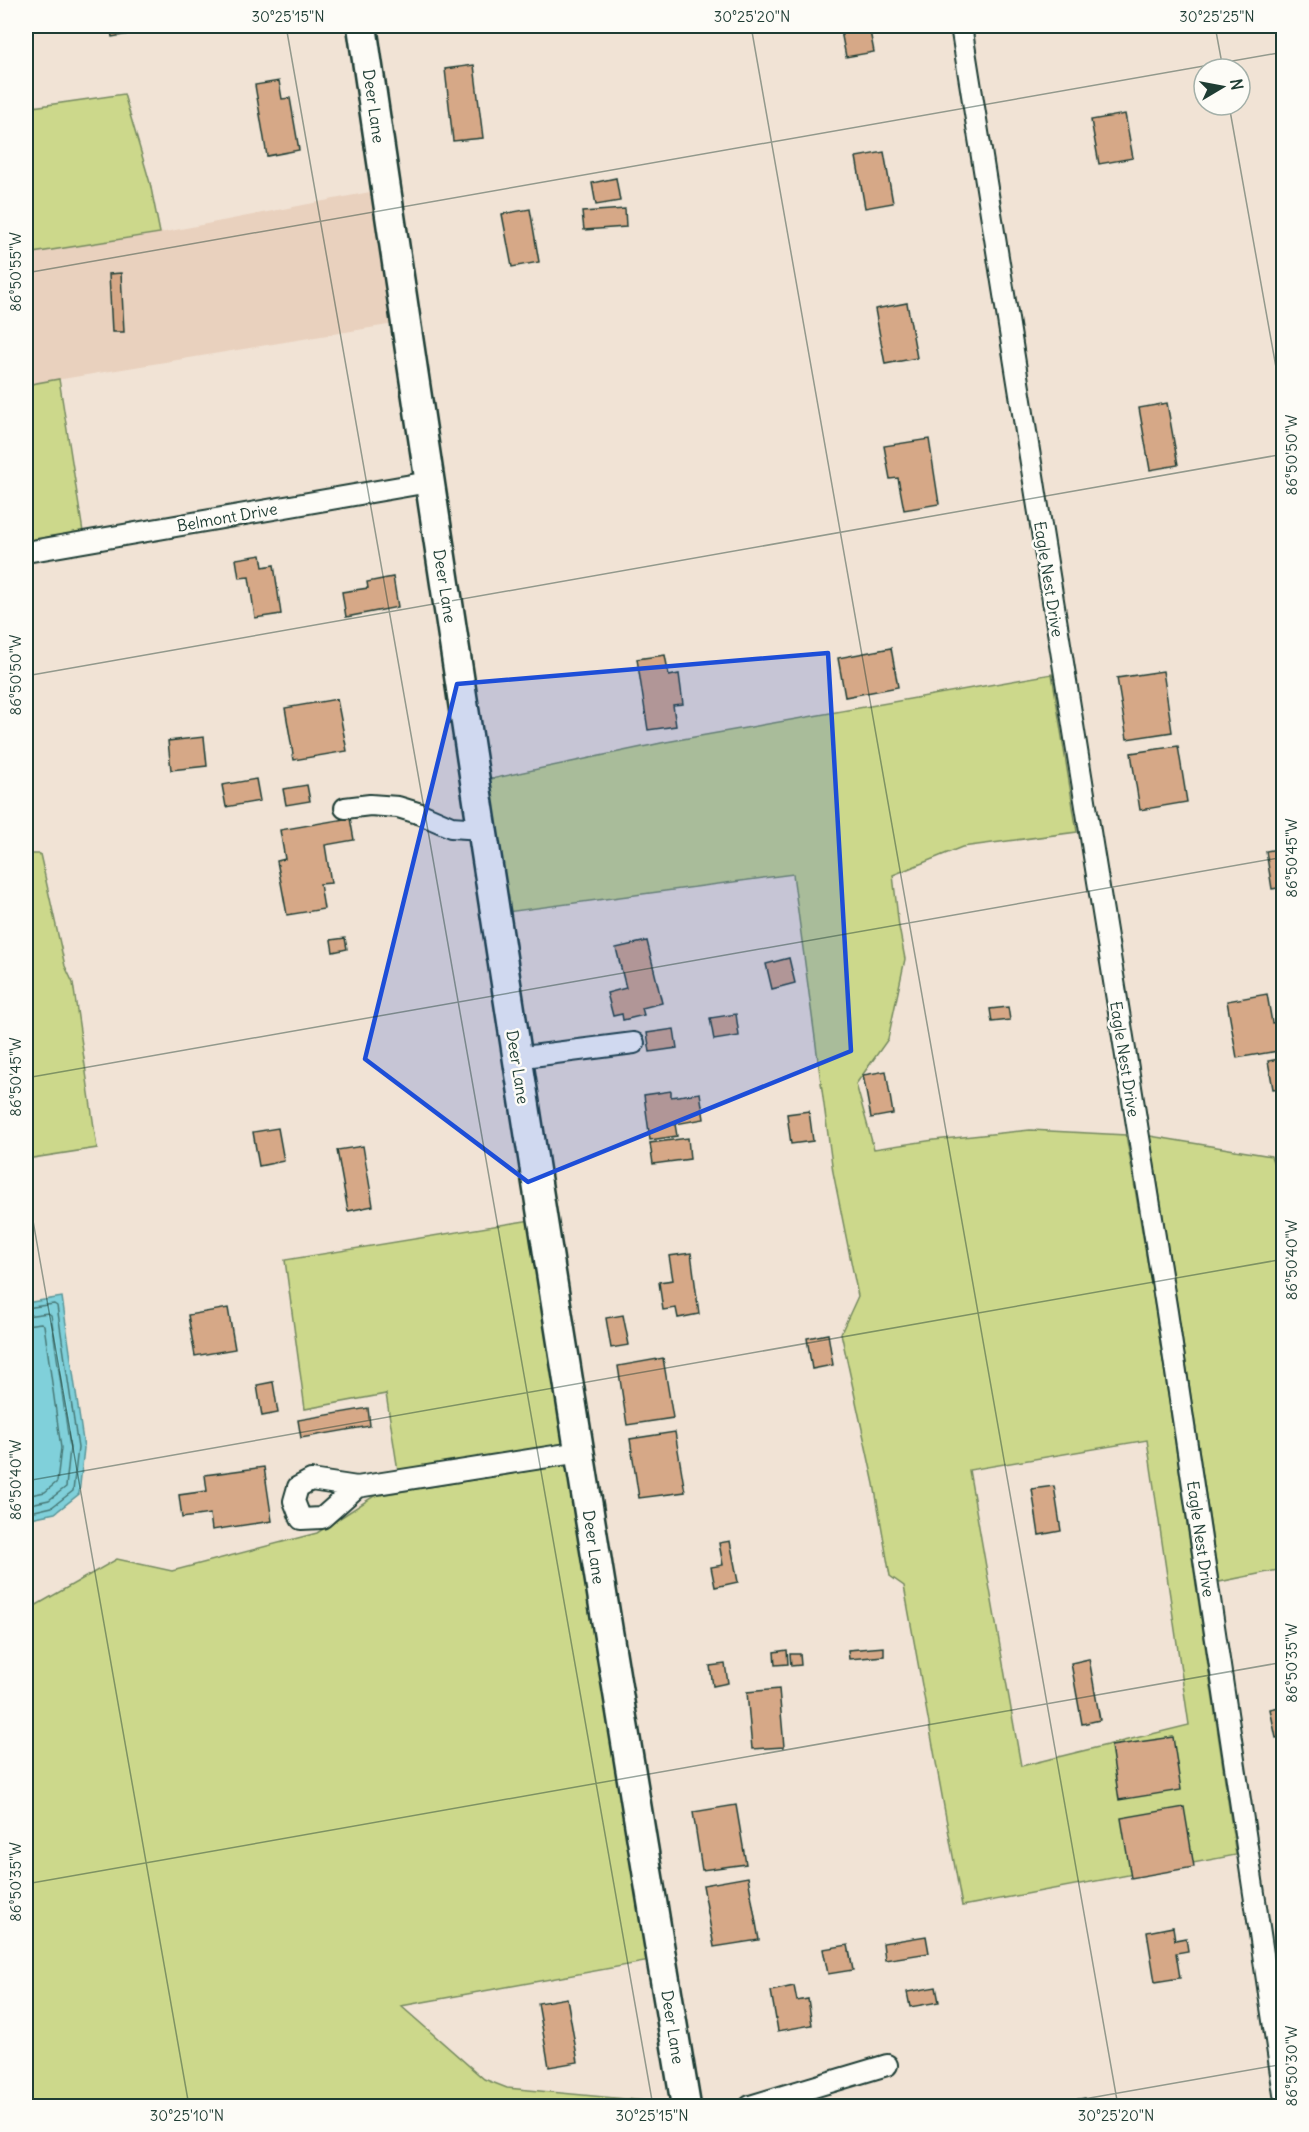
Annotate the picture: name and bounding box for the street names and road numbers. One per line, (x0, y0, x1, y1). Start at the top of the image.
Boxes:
street label: Deer Lane (359, 68, 389, 144)
street label: Belmont Drive (175, 498, 279, 536)
street label: Eagle Nest Drive (1030, 520, 1068, 638)
street label: Deer Lane (429, 548, 461, 624)
street label: Eagle Nest Drive (1106, 1000, 1144, 1118)
street label: Deer Lane (502, 1029, 534, 1105)
street label: Eagle Nest Drive (1183, 1480, 1219, 1598)
street label: Deer Lane (579, 1509, 609, 1585)
street label: Deer Lane (657, 1989, 689, 2065)

